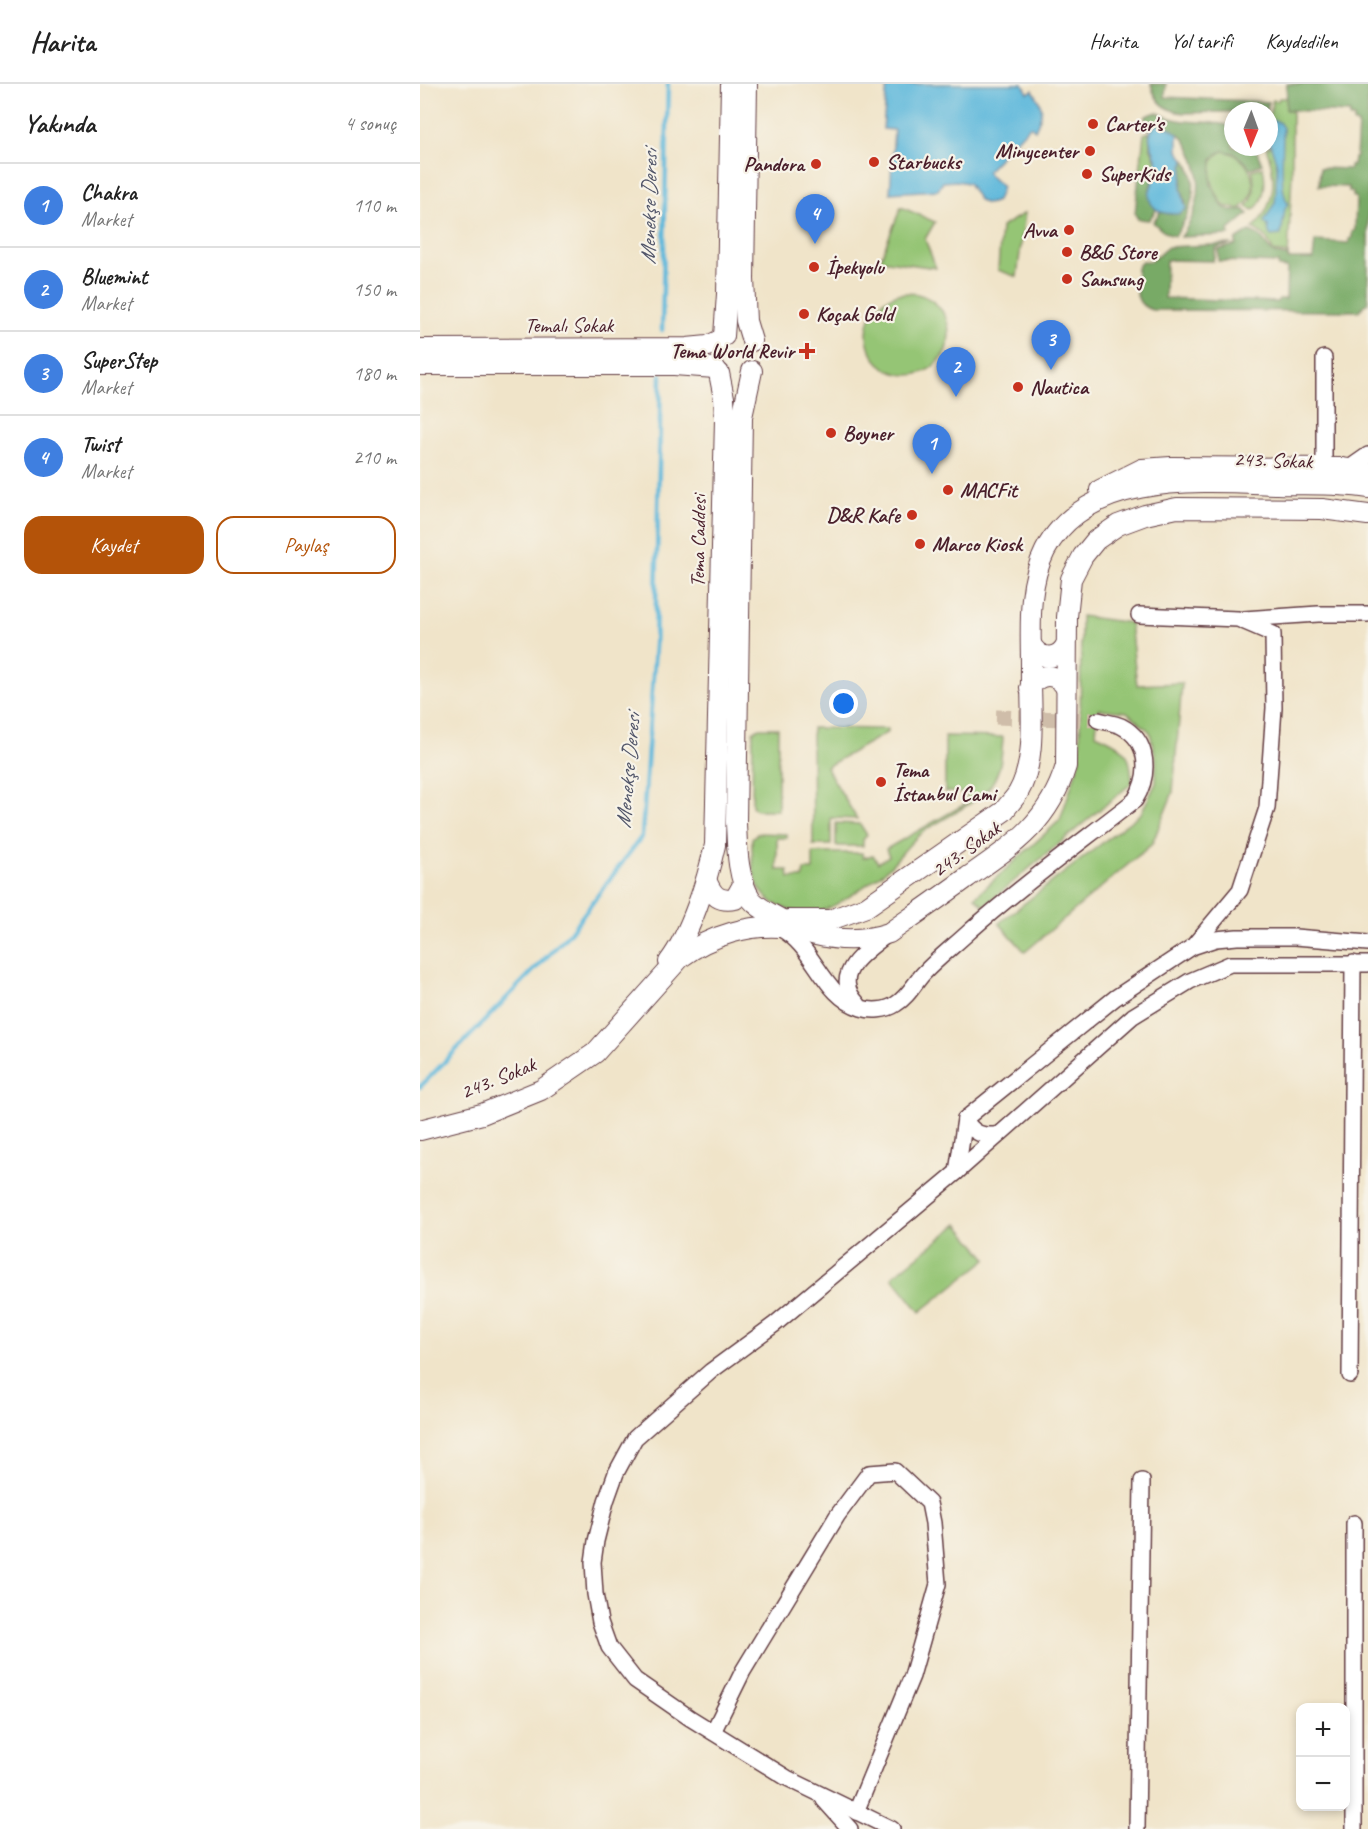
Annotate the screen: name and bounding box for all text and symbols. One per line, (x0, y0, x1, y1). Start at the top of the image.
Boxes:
text: Harita (30, 24, 95, 59)
text: Harita (1089, 28, 1138, 54)
text: Yol tarifi (1171, 28, 1232, 54)
text: Kaydedilen (1265, 28, 1338, 54)
north arrow (1224, 102, 1278, 156)
text: Yakında (24, 107, 95, 140)
text: 4 sonuç (345, 111, 396, 136)
place label: Carter's (1105, 111, 1166, 137)
marker: Carter's (1086, 117, 1100, 131)
place label: Minycenter (995, 138, 1080, 165)
water label: Menekşe Deresi (634, 144, 664, 265)
marker: Minycenter (1083, 144, 1097, 158)
place label: Starbucks (886, 149, 963, 175)
place label: Pandora (744, 151, 806, 177)
marker: Starbucks (867, 155, 881, 169)
marker: Pandora (809, 157, 823, 171)
place label: SuperKids (1099, 161, 1172, 187)
marker: SuperKids (1080, 167, 1094, 181)
text: Chakra (81, 179, 137, 207)
text: 1 (39, 193, 48, 218)
text: 110 m (353, 193, 396, 218)
pin: 4 (796, 194, 834, 244)
text: Market (81, 207, 132, 232)
place label: Avva (1023, 217, 1059, 243)
marker: Avva (1062, 223, 1076, 237)
place label: B&G Store (1079, 239, 1159, 265)
marker: B&G Store (1060, 245, 1074, 259)
place label: İpekyolu (826, 254, 886, 280)
marker: İpekyolu (807, 260, 821, 274)
text: Bluemint (81, 263, 147, 291)
place label: Samsung (1079, 266, 1144, 292)
marker: Samsung (1060, 272, 1074, 286)
text: 2 (39, 277, 48, 302)
text: 150 m (353, 277, 396, 302)
text: Market (81, 291, 132, 316)
place label: Koçak Gold (816, 301, 897, 327)
marker: Koçak Gold (797, 307, 811, 321)
street label: Temalı Sokak (525, 312, 615, 338)
pin: 3 (1032, 320, 1070, 370)
place label: Tema World Revir (670, 338, 796, 364)
marker: Tema World Revir (798, 342, 816, 360)
text: SuperStep (81, 347, 157, 375)
pin: 2 (936, 348, 976, 397)
text: 3 (39, 361, 48, 386)
text: 180 m (353, 361, 396, 386)
place label: Nautica (1030, 374, 1090, 400)
text: Market (81, 375, 132, 400)
marker: Nautica (1011, 380, 1025, 394)
place label: Boyner (843, 420, 895, 446)
pin: 1 (912, 424, 952, 474)
marker: Boyner (824, 426, 838, 440)
text: Twist (81, 431, 120, 459)
text: 4 (39, 445, 48, 470)
text: 210 m (353, 445, 396, 470)
street label: 243. Sokak (1233, 446, 1314, 474)
text: Market (81, 459, 132, 484)
place label: MACFit (960, 477, 1019, 503)
marker: MACFit (941, 483, 955, 497)
street label: Tema Caddesi (684, 491, 712, 588)
place label: D&R Kafe (827, 502, 902, 528)
marker: D&R Kafe (905, 508, 919, 522)
button: Kaydet (24, 516, 204, 574)
button: Paylaş (216, 516, 396, 574)
place label: Marco Kiosk (932, 531, 1024, 557)
marker: Marco Kiosk (913, 537, 927, 551)
your location (829, 689, 858, 718)
water label: Menekşe Deresi (609, 707, 647, 829)
place label: Tema İstanbul Cami (893, 757, 998, 807)
marker: Tema İstanbul Cami (874, 775, 888, 789)
street label: 243. Sokak (927, 815, 1007, 883)
street label: 243. Sokak (457, 1051, 541, 1105)
map controls (1296, 1703, 1350, 1811)
button: + (1296, 1703, 1350, 1757)
button: − (1296, 1757, 1350, 1811)

